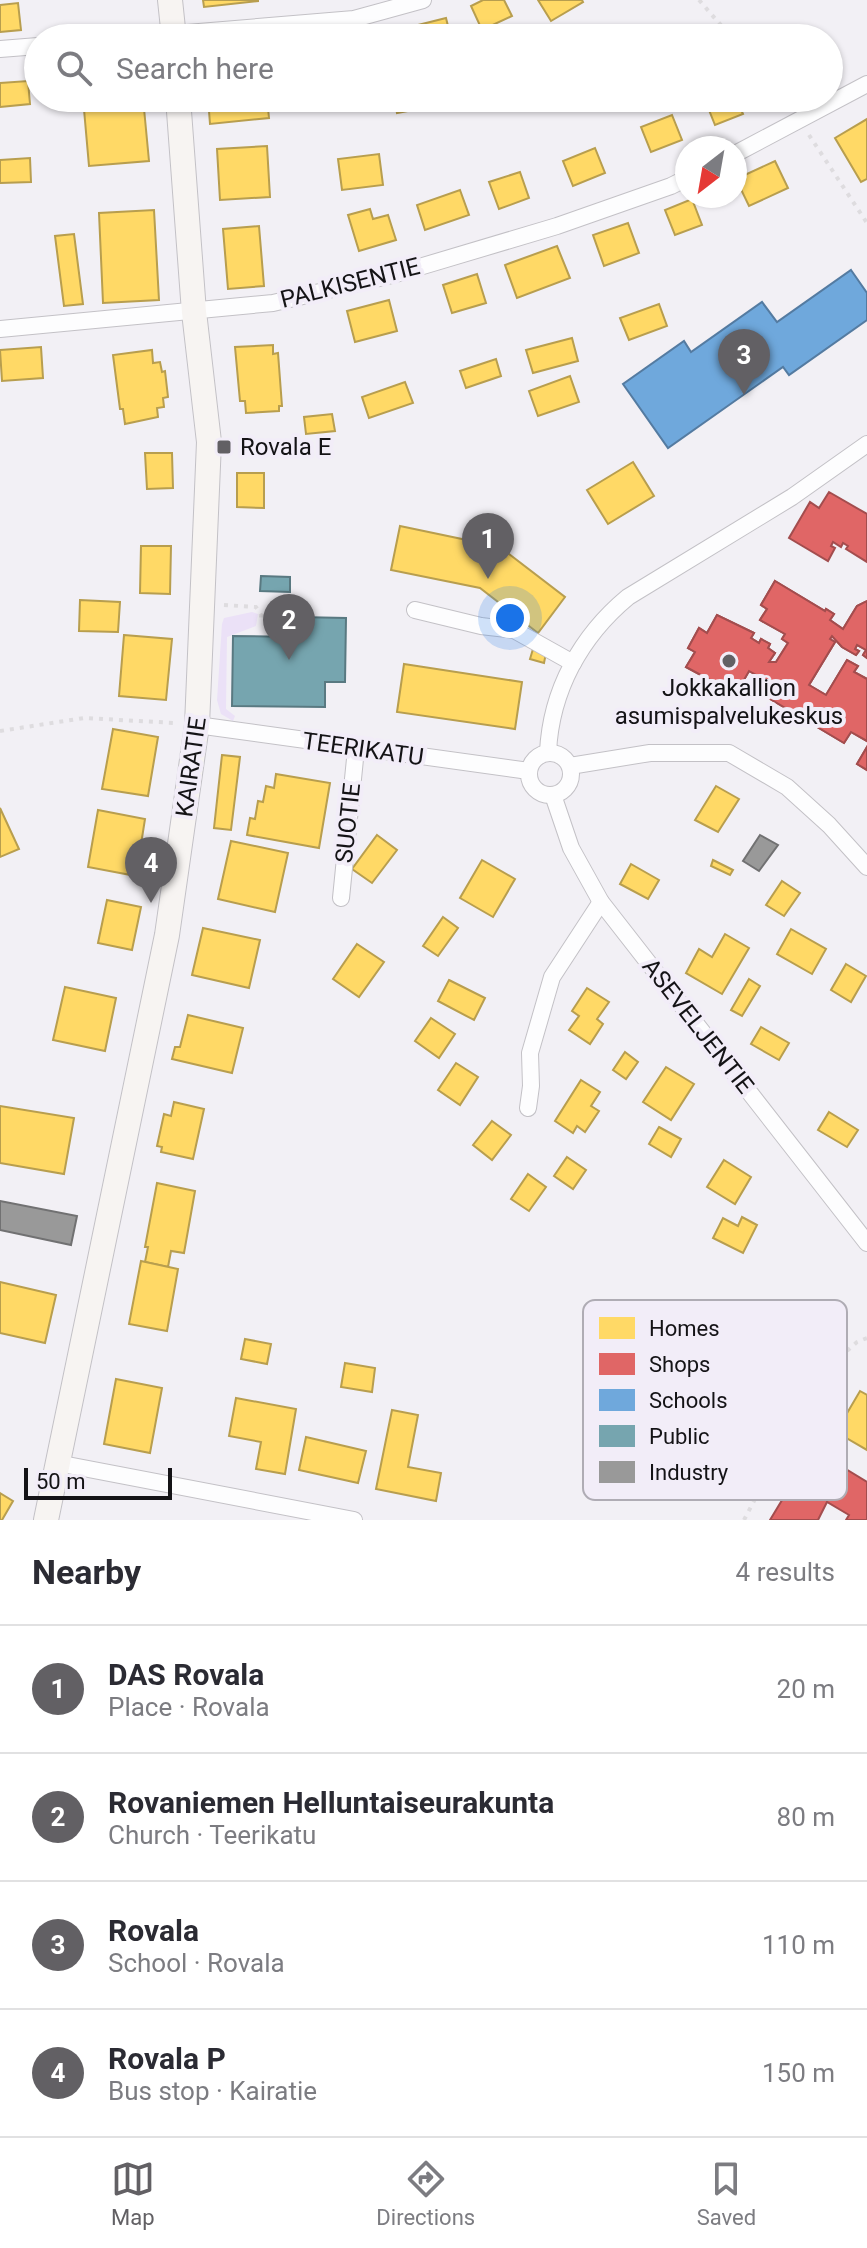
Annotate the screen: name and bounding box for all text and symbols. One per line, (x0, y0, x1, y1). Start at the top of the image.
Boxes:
search box (24, 24, 843, 112)
icon: search (52, 46, 96, 90)
text: Search here (116, 51, 274, 86)
north arrow (675, 136, 747, 208)
street label: PALKISENTIE (277, 252, 423, 314)
pin: 3 (718, 329, 770, 395)
place label: Rovala E (240, 433, 331, 461)
marker: Rovala E (215, 438, 233, 456)
pin: 1 (462, 513, 514, 579)
pin: 2 (263, 594, 315, 660)
your location (490, 598, 530, 638)
marker: Jokkakallion asumispalvelukeskus (720, 652, 738, 670)
place label: Jokkakallion asumispalvelukeskus (615, 674, 843, 730)
street label: KAIRATIE (170, 715, 212, 819)
street label: TEERIKATU (301, 727, 425, 771)
street label: SUOTIE (330, 782, 366, 864)
pin: 4 (125, 837, 177, 903)
street label: ASEVELJENTIE (637, 953, 759, 1099)
legend (583, 1300, 847, 1500)
text: Homes (649, 1316, 720, 1341)
text: Shops (649, 1352, 710, 1377)
text: Schools (649, 1388, 728, 1413)
text: Public (649, 1424, 710, 1449)
text: Industry (649, 1460, 729, 1485)
scale bar (24, 1464, 172, 1500)
text: 50 m (36, 1469, 85, 1494)
text: Nearby (32, 1552, 141, 1592)
text: 4 results (736, 1557, 835, 1587)
text: DAS Rovala (108, 1657, 264, 1692)
text: 1 (51, 1674, 65, 1704)
text: 20 m (777, 1674, 835, 1704)
text: Place · Rovala (108, 1692, 270, 1722)
text: Rovaniemen Helluntaiseurakunta (108, 1785, 554, 1820)
text: 2 (51, 1802, 65, 1832)
text: 80 m (777, 1802, 835, 1832)
text: Church · Teerikatu (108, 1820, 316, 1850)
text: Rovala (108, 1913, 199, 1948)
text: 3 (51, 1930, 65, 1960)
text: 110 m (762, 1930, 835, 1960)
text: School · Rovala (108, 1948, 285, 1978)
text: Rovala P (108, 2041, 226, 2076)
text: 4 (51, 2058, 65, 2088)
text: 150 m (762, 2058, 835, 2088)
text: Bus stop · Kairatie (108, 2076, 317, 2106)
tab: Map (111, 2157, 155, 2230)
tab: Directions (376, 2157, 475, 2230)
tab: Saved (697, 2157, 756, 2230)

